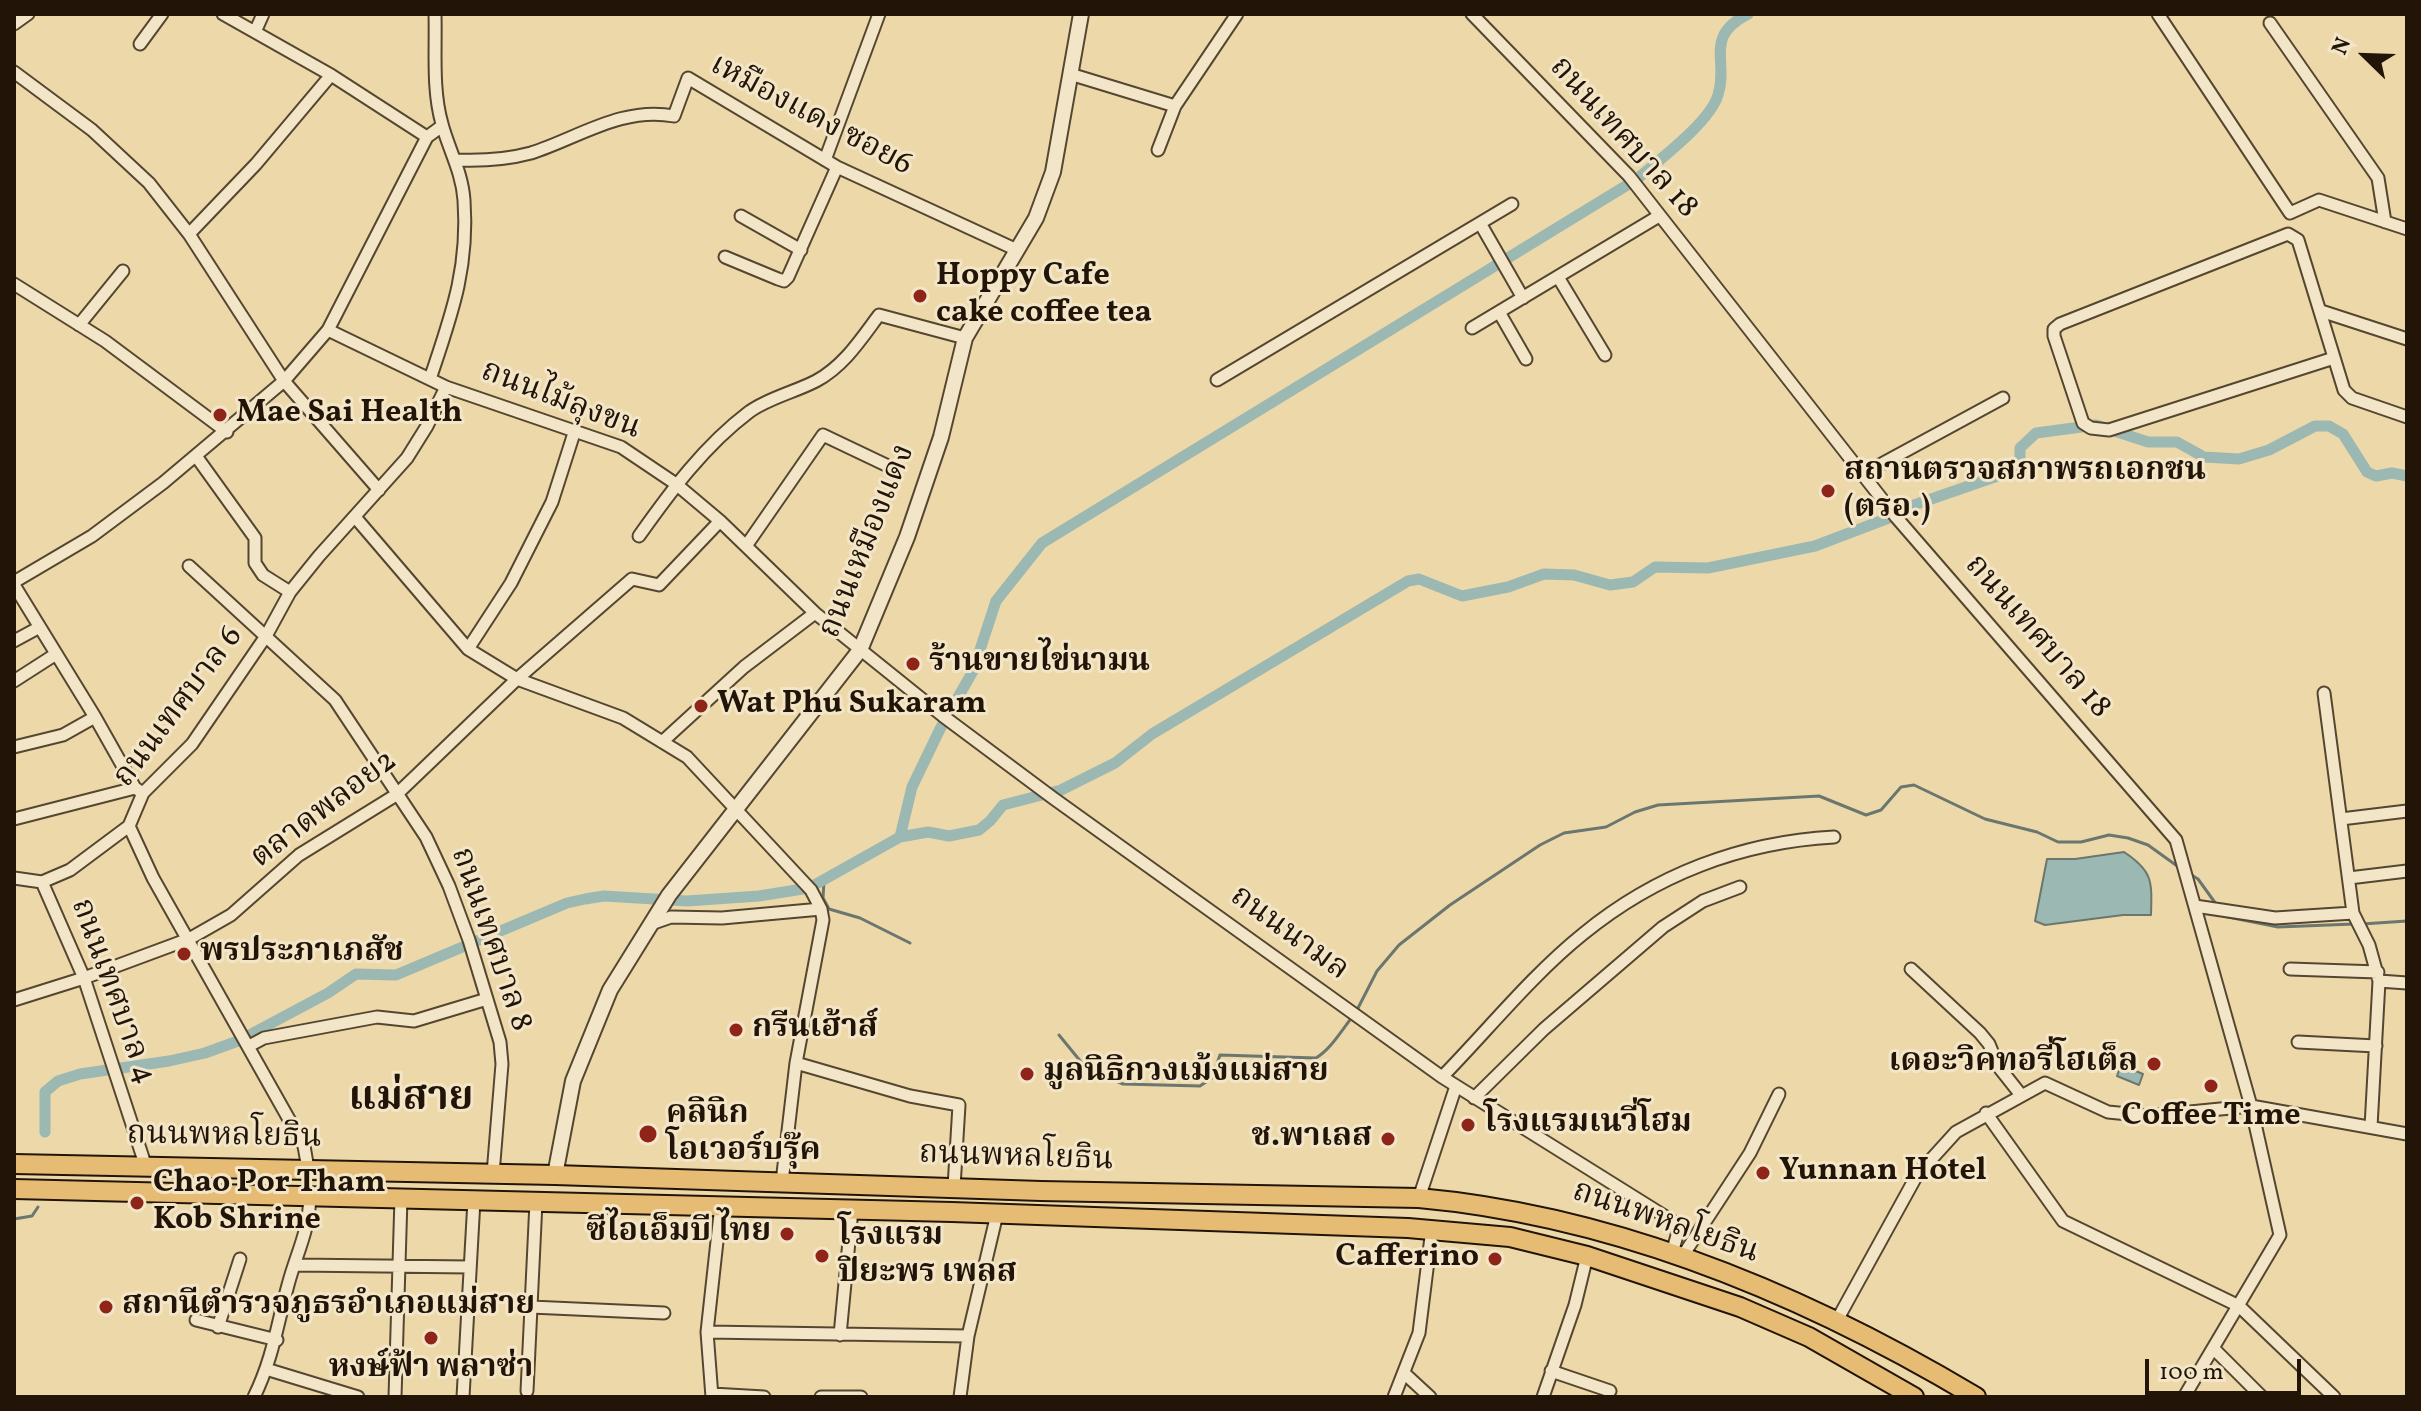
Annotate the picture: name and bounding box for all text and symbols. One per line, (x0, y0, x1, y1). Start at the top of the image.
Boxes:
north arrow (2325, 16, 2405, 96)
text: N (2325, 33, 2360, 60)
street label: เหมืองแดง ซอย6 (702, 48, 918, 186)
street label: ถนนเทศบาล 18 (1539, 50, 1705, 228)
place label: Hoppy Cafe cake coffee tea (936, 259, 1152, 334)
marker: Hoppy Cafe cake coffee tea (911, 287, 929, 305)
street label: ถนนไม้ลุงขน (475, 354, 645, 450)
place label: Mae Sai Health (236, 396, 463, 434)
marker: Mae Sai Health (211, 406, 229, 424)
street label: ถนนเหมืองแดง (813, 439, 925, 645)
place label: สถานตรวจสภาพรถเอกชน (ตรอ.) (1844, 454, 2206, 529)
marker: สถานตรวจสภาพรถเอกชน (ตรอ.) (1819, 482, 1837, 500)
street label: ถนนเทศบาล 18 (1954, 548, 2118, 728)
street label: ถนนเทศบาล 6 (107, 620, 253, 796)
place label: ร้านขายไข่นามน (929, 645, 1150, 683)
marker: ร้านขายไข่นามน (904, 655, 922, 673)
place label: Wat Phu Sukaram (717, 687, 986, 725)
marker: Wat Phu Sukaram (692, 697, 710, 715)
street label: ตลาดพลอย2 (244, 744, 406, 878)
street label: ถนนเทศบาล 8 (440, 843, 538, 1037)
street label: ถนนนามล (1221, 879, 1355, 991)
street label: ถนนเทศบาล 4 (60, 894, 162, 1090)
place label: พรประภาเภสัช (200, 935, 404, 973)
marker: พรประภาเภสัช (175, 945, 193, 963)
place label: กรีนเฮ้าส์ (752, 1011, 878, 1049)
marker: กรีนเฮ้าส์ (727, 1021, 745, 1039)
place label: เดอะวิคทอรี่โฮเต็ล (1889, 1045, 2138, 1083)
place label: มูลนิธิกวงเม้งแม่สาย (1043, 1055, 1329, 1093)
marker: เดอะวิคทอรี่โฮเต็ล (2145, 1055, 2163, 1073)
marker: มูลนิธิกวงเม้งแม่สาย (1018, 1065, 1036, 1083)
marker: Coffee Time (2202, 1077, 2220, 1095)
district label: แม่สาย (349, 1078, 473, 1126)
place label: คลินิก โอเวอร์บรุ๊ค (666, 1097, 821, 1172)
place label: Coffee Time (2121, 1099, 2301, 1137)
place label: โรงแรมเนวี่โฮม (1484, 1106, 1692, 1144)
marker: โรงแรมเนวี่โฮม (1459, 1116, 1477, 1134)
street label: ถนนพหลโยธิน (126, 1117, 322, 1159)
place label: ช.พาเลส (1252, 1120, 1372, 1158)
marker: คลินิก โอเวอร์บรุ๊ค (637, 1123, 659, 1145)
marker: ช.พาเลส (1379, 1130, 1397, 1148)
street label: ถนนพหลโยธิน (918, 1136, 1114, 1182)
place label: Yunnan Hotel (1779, 1154, 1987, 1192)
marker: Yunnan Hotel (1754, 1164, 1772, 1182)
place label: Chao Por Tham Kob Shrine (153, 1166, 386, 1241)
street label: ถนนพหลโยธิน (1567, 1174, 1763, 1274)
marker: Chao Por Tham Kob Shrine (128, 1194, 146, 1212)
place label: ซีไอเอ็มบี ไทย (586, 1215, 771, 1253)
place label: โรงแรม ปิยะพร เพลส (838, 1219, 1017, 1294)
marker: ซีไอเอ็มบี ไทย (778, 1225, 796, 1243)
place label: Cafferino (1335, 1240, 1479, 1278)
marker: โรงแรม ปิยะพร เพลส (813, 1247, 831, 1265)
marker: Cafferino (1486, 1250, 1504, 1268)
place label: สถานีตำรวจภูธรอำเภอแม่สาย (122, 1288, 535, 1326)
marker: สถานีตำรวจภูธรอำเภอแม่สาย (97, 1298, 115, 1316)
marker: หงษ์ฟ้า พลาซ่า (422, 1329, 440, 1347)
scale bar (2149, 1343, 2305, 1393)
place label: หงษ์ฟ้า พลาซ่า (329, 1351, 533, 1389)
text: 100 m (2159, 1356, 2224, 1390)

